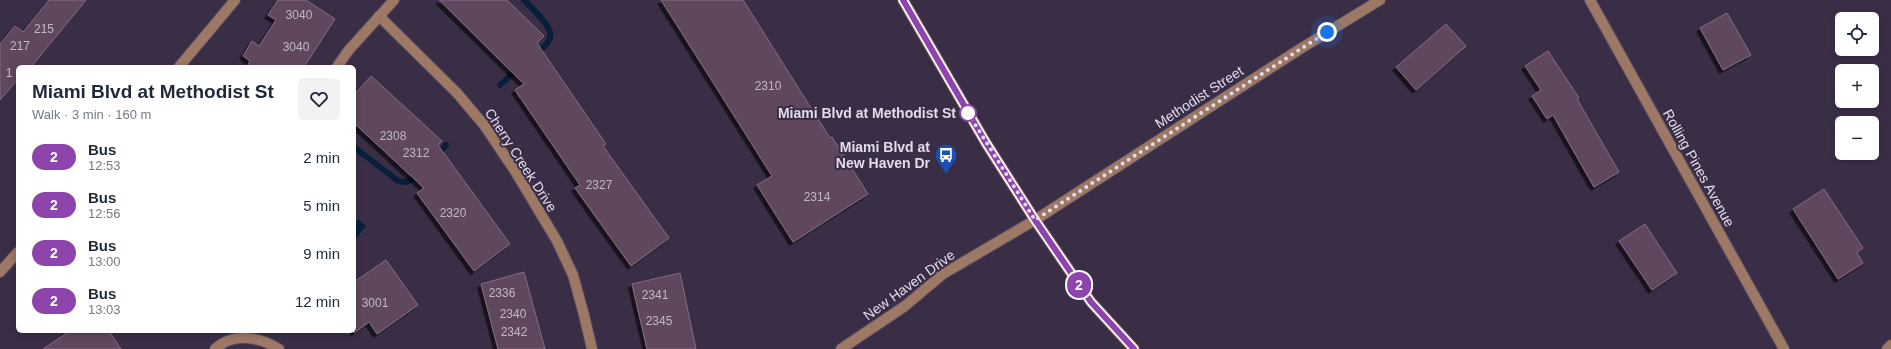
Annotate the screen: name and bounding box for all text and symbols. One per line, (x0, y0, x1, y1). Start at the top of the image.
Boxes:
house number: 3040 (286, 8, 313, 22)
map controls (1835, 12, 1879, 160)
button: locate (1835, 12, 1879, 56)
house number: 215 (34, 22, 54, 36)
your location (1317, 22, 1337, 42)
house number: 217 (10, 39, 30, 53)
house number: 3040 (283, 40, 310, 54)
street label: Methodist Street (1152, 62, 1246, 131)
button: + (1835, 64, 1879, 108)
house number: 1 (6, 66, 13, 80)
button: heart (298, 78, 340, 120)
house number: 2310 (755, 79, 782, 93)
text: Miami Blvd at Methodist St (32, 81, 274, 102)
marker: Miami Blvd at Methodist St (959, 104, 977, 122)
street label: Cherry Creek Drive (482, 105, 560, 215)
place label: Miami Blvd at Methodist St (778, 105, 956, 121)
street label: Rolling Pines Avenue (1660, 106, 1738, 230)
text: Walk · 3 min · 160 m (32, 107, 151, 122)
button: − (1835, 116, 1879, 160)
house number: 2308 (380, 129, 407, 143)
place label: Miami Blvd at New Haven Dr (836, 139, 931, 171)
text: Bus (88, 141, 116, 158)
bus stop icon: Miami Blvd at New Haven Dr (933, 142, 959, 175)
house number: 2312 (403, 146, 430, 160)
text: 2 (50, 149, 58, 165)
text: 2 min (303, 149, 340, 166)
text: 12:53 (88, 158, 121, 173)
house number: 2327 (586, 178, 613, 192)
text: Bus (88, 189, 116, 206)
house number: 2314 (804, 190, 831, 204)
text: 2 (50, 197, 58, 213)
text: 5 min (303, 197, 340, 214)
text: 12:56 (88, 206, 121, 221)
house number: 2320 (440, 206, 467, 220)
text: Bus (88, 237, 116, 254)
text: 2 (50, 245, 58, 261)
text: 9 min (303, 245, 340, 262)
street label: New Haven Drive (860, 246, 958, 323)
text: 13:00 (88, 254, 121, 269)
line badge: 2 (1066, 272, 1092, 298)
text: 2 (1075, 277, 1083, 293)
text: Bus (88, 285, 116, 302)
house number: 2336 (489, 286, 516, 300)
house number: 2341 (642, 288, 669, 302)
text: 2 (50, 293, 58, 309)
text: 12 min (295, 293, 340, 310)
house number: 3001 (362, 296, 389, 310)
text: 13:03 (88, 302, 121, 317)
house number: 2340 (500, 307, 527, 321)
house number: 2345 (646, 314, 673, 328)
house number: 2342 (501, 325, 528, 339)

